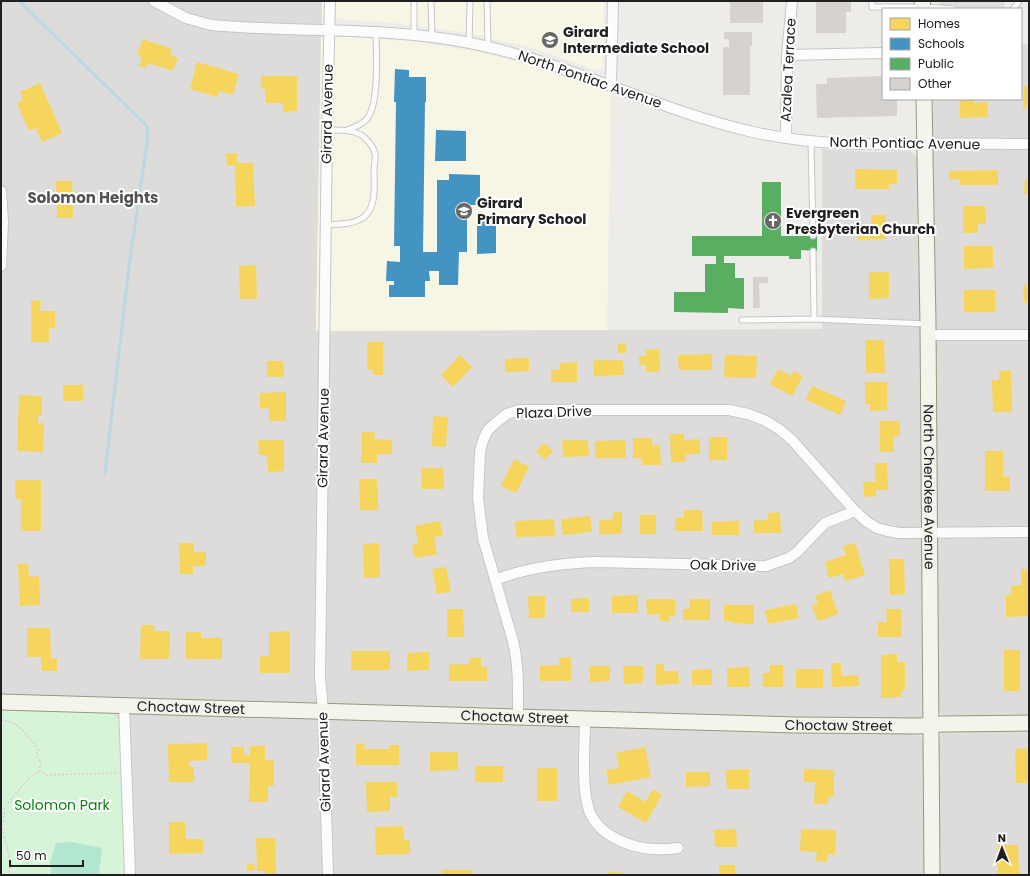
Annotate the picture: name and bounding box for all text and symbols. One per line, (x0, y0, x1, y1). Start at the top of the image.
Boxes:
legend (882, 8, 1022, 100)
text: Homes (918, 15, 960, 32)
street label: Azalea Terrace (775, 17, 801, 122)
place label: Girard Intermediate School (563, 22, 709, 58)
school or university icon: Girard Intermediate School (540, 30, 560, 50)
text: Schools (918, 35, 965, 52)
street label: North Pontiac Avenue (516, 45, 665, 113)
text: Public (918, 55, 954, 72)
street label: Girard Avenue (316, 64, 338, 164)
text: Other (918, 75, 952, 92)
street label: North Pontiac Avenue (830, 132, 981, 154)
district label: Solomon Heights (28, 187, 158, 208)
place label: Girard Primary School (477, 193, 586, 229)
school or university icon: Girard Primary School (454, 201, 474, 221)
place label: Evergreen Presbyterian Church (786, 203, 935, 239)
church icon: Evergreen Presbyterian Church (763, 211, 783, 231)
street label: Girard Avenue (312, 388, 334, 488)
street label: Plaza Drive (516, 401, 592, 423)
street label: North Cherokee Avenue (919, 404, 940, 570)
street label: Oak Drive (690, 554, 757, 576)
street label: Choctaw Street (137, 696, 245, 719)
street label: Choctaw Street (460, 705, 569, 728)
street label: Girard Avenue (312, 711, 336, 812)
street label: Choctaw Street (784, 715, 893, 736)
park label: Solomon Park (14, 795, 111, 815)
north arrow (982, 828, 1022, 868)
text: N (998, 830, 1006, 846)
scale bar (10, 842, 83, 868)
text: 50 m (16, 847, 47, 864)

